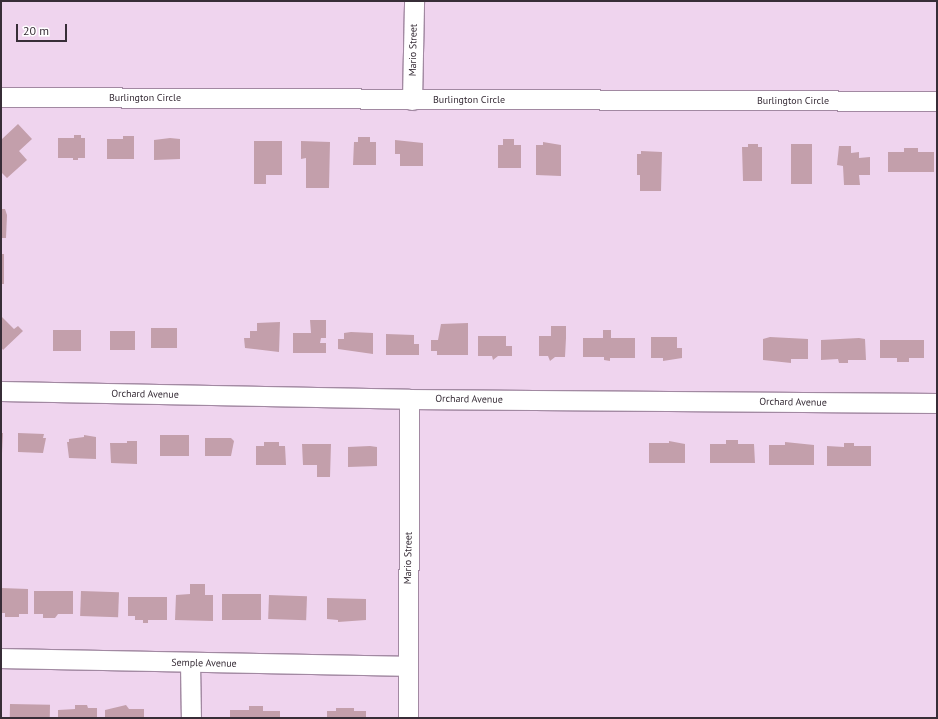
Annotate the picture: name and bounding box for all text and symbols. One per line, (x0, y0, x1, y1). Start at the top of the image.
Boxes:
scale bar (18, 16, 69, 42)
text: 20 m (23, 23, 49, 38)
street label: Mario Street (407, 24, 419, 76)
street label: Burlington Circle (109, 92, 181, 104)
street label: Burlington Circle (433, 94, 505, 106)
street label: Burlington Circle (757, 95, 829, 107)
street label: Orchard Avenue (111, 387, 179, 401)
street label: Orchard Avenue (435, 392, 503, 406)
street label: Orchard Avenue (759, 395, 827, 409)
street label: Mario Street (402, 532, 414, 584)
street label: Semple Avenue (171, 656, 237, 670)

